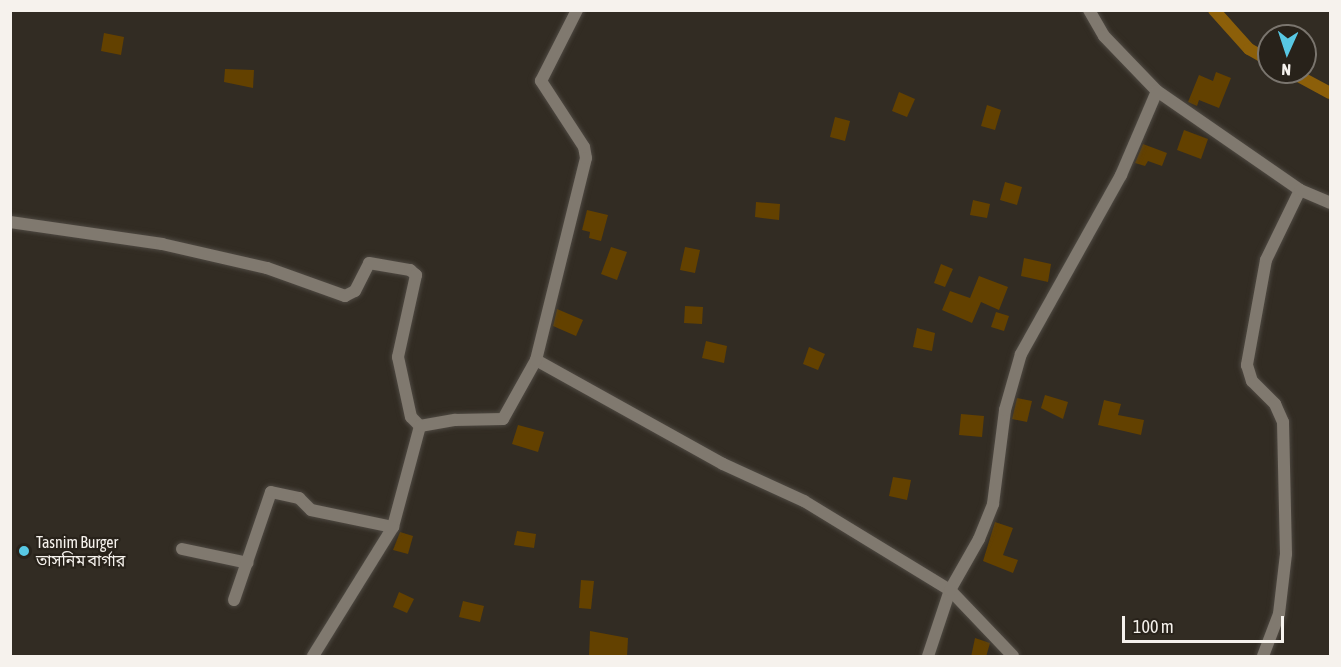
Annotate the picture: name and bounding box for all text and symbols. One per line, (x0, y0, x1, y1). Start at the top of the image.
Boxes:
north arrow (1257, 24, 1317, 84)
text: N (1281, 61, 1291, 79)
place label: Tasnim Burger তাসনিম বার্গার (36, 532, 125, 570)
marker: Tasnim Burger তাসনিম বার্গার (17, 544, 31, 558)
scale bar (1125, 604, 1287, 642)
text: 100 m (1133, 616, 1174, 637)

